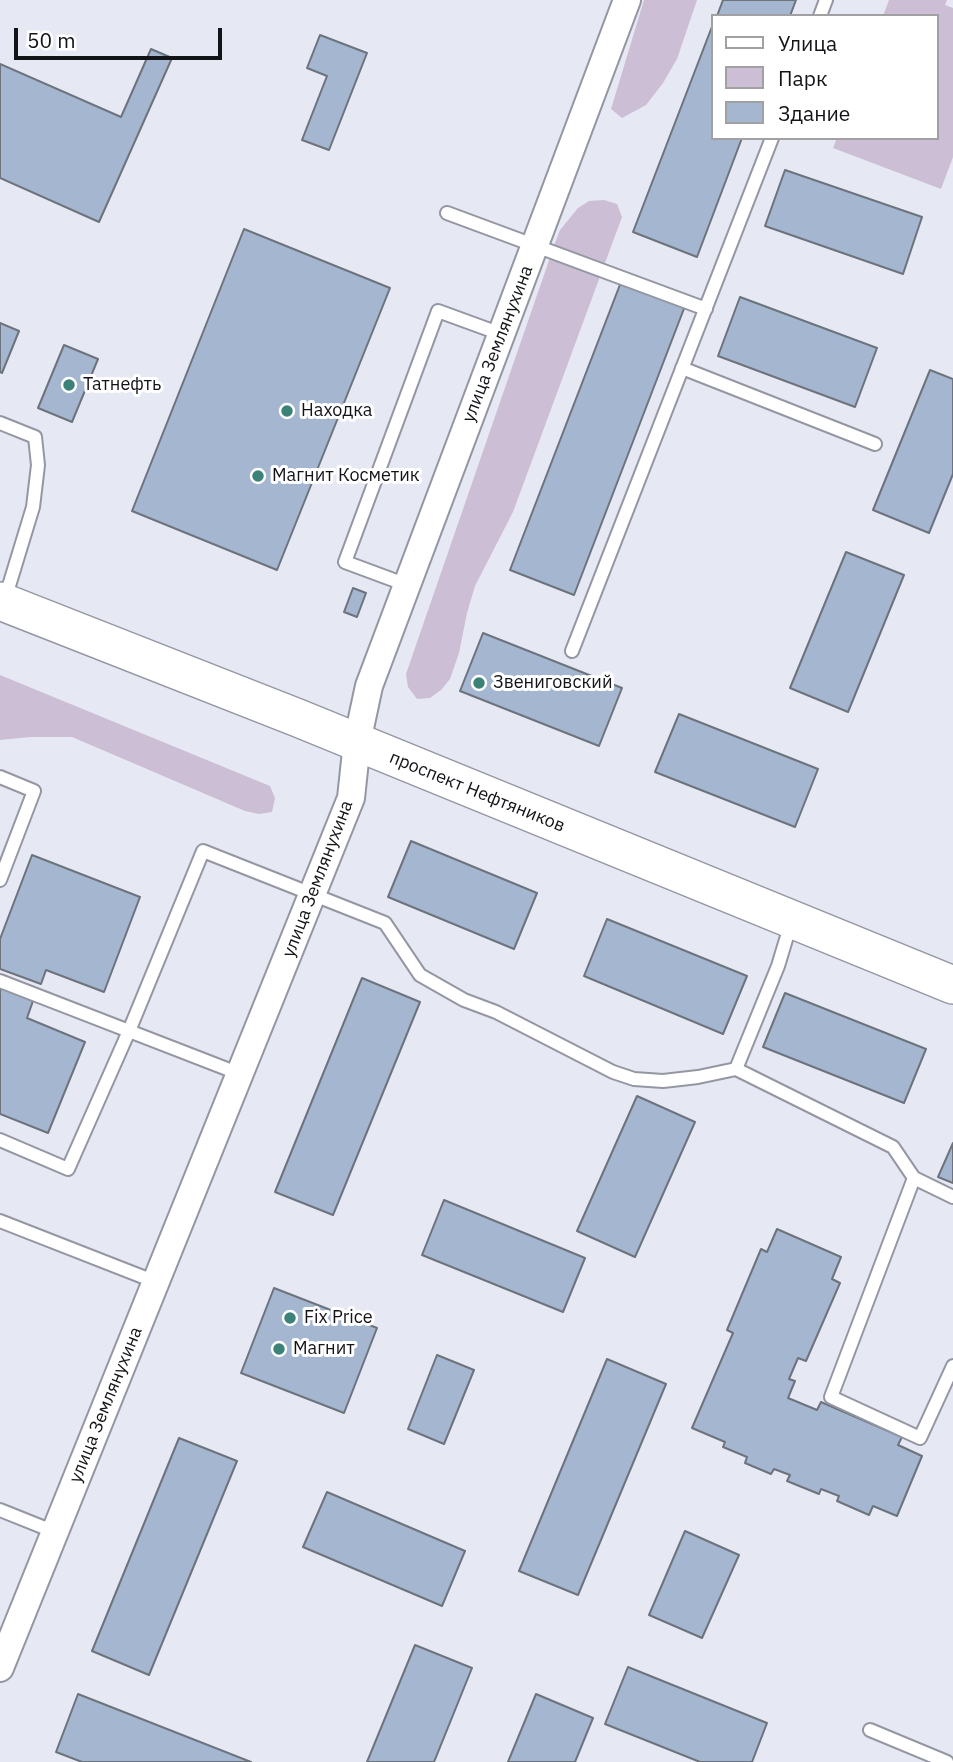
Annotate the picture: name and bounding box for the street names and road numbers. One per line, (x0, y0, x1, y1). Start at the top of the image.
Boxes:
street label: улица Землянухина (458, 262, 538, 426)
street label: проспект Нефтяников (386, 747, 568, 837)
street label: улица Землянухина (278, 797, 358, 961)
street label: улица Землянухина (65, 1324, 147, 1486)

